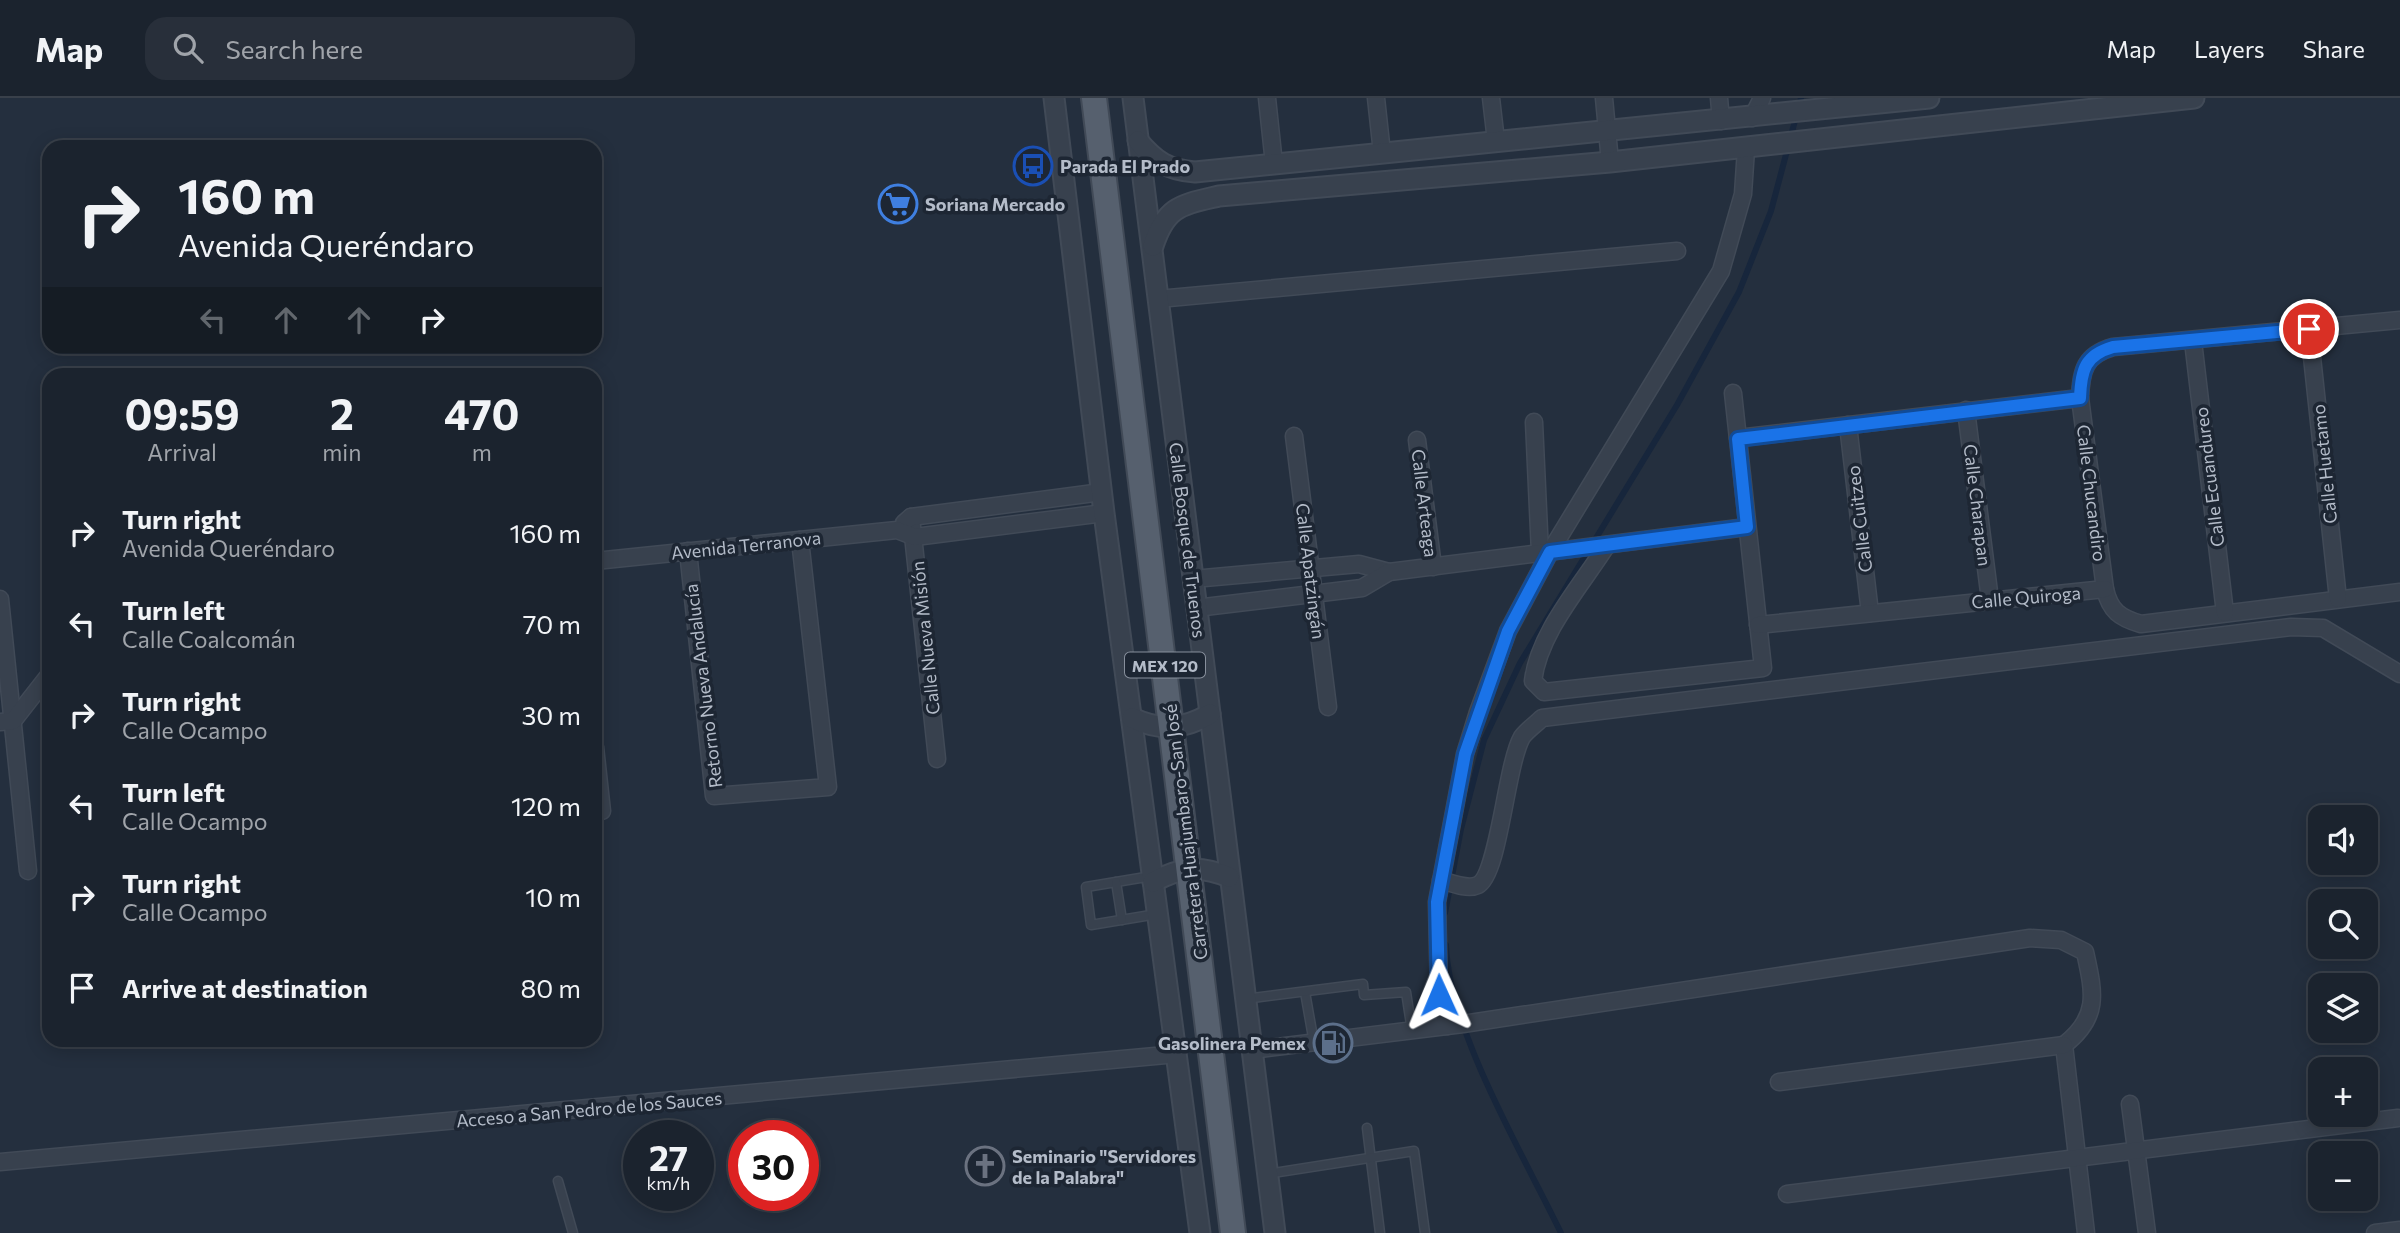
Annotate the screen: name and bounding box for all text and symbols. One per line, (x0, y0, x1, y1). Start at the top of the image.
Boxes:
search box (145, 17, 635, 80)
text: Map (35, 28, 103, 69)
icon: search (169, 29, 207, 67)
text: Search here (225, 33, 363, 64)
text: Map (2107, 34, 2156, 63)
text: Layers (2194, 34, 2265, 63)
text: Share (2303, 34, 2365, 63)
bus stop icon: Parada El Prado (1012, 145, 1054, 187)
place label: Parada El Prado (1060, 155, 1190, 177)
text: 160 m (178, 164, 315, 224)
icon: right (63, 168, 154, 259)
supermarket icon: Soriana Mercado (877, 183, 919, 225)
place label: Soriana Mercado (925, 193, 1065, 215)
text: Avenida Queréndaro (178, 224, 474, 264)
pin (2279, 299, 2339, 359)
icon: left (194, 301, 232, 339)
icon: ahead (267, 301, 305, 339)
icon: ahead (340, 301, 378, 339)
icon: right (413, 301, 451, 339)
icon: arrive (2290, 310, 2328, 348)
text: 09:59 (124, 387, 240, 439)
text: 2 (330, 387, 354, 439)
text: 470 (444, 387, 520, 439)
street label: Calle Huetamo (2307, 403, 2341, 525)
street label: Calle Ecuandureo (2190, 406, 2228, 548)
street label: Calle Chucandiro (2073, 423, 2111, 563)
text: Arrival (147, 438, 217, 466)
text: min (322, 438, 361, 466)
text: m (472, 438, 492, 466)
street label: Calle Bosque de Truenos (1165, 441, 1211, 639)
street label: Calle Charapan (1960, 443, 1996, 567)
street label: Calle Arteaga (1407, 448, 1443, 558)
street label: Calle Cuitzeo (1842, 464, 1876, 574)
street label: Calle Apatzingán (1292, 502, 1330, 640)
text: Turn right (122, 503, 241, 534)
icon: right (63, 514, 101, 552)
text: 160 m (509, 517, 581, 548)
street label: Avenida Terranova (670, 526, 822, 564)
text: Avenida Queréndaro (122, 534, 335, 562)
street label: Calle Nueva Misión (906, 560, 944, 716)
street label: Calle Quiroga (1970, 581, 2082, 613)
street label: Retorno Nueva Andalucía (680, 583, 726, 789)
text: Turn left (122, 594, 225, 625)
icon: left (63, 605, 101, 643)
text: 70 m (523, 608, 581, 639)
text: Calle Coalcomán (122, 625, 296, 653)
road number: MEX 120 (1125, 652, 1205, 678)
text: Turn right (122, 685, 241, 716)
icon: right (63, 696, 101, 734)
text: 30 m (522, 699, 581, 730)
street label: Carretera Huajumbaro-San José (1158, 703, 1212, 961)
text: Calle Ocampo (122, 716, 268, 744)
text: Turn left (122, 776, 225, 807)
icon: left (63, 787, 101, 825)
text: 120 m (511, 790, 581, 821)
map controls (2308, 805, 2378, 1211)
button: sound (2308, 805, 2378, 875)
text: Calle Ocampo (122, 807, 268, 835)
text: Turn right (122, 867, 241, 898)
icon: right (63, 878, 101, 916)
text: 10 m (525, 881, 581, 912)
button: search (2308, 889, 2378, 959)
text: Calle Ocampo (122, 898, 268, 926)
position arrow (1402, 958, 1476, 1032)
icon: arrive (63, 969, 101, 1007)
text: Arrive at destination (122, 972, 368, 1003)
text: 80 m (521, 972, 581, 1003)
button: layers (2308, 973, 2378, 1043)
fuel station icon: Gasolinera Pemex (1312, 1022, 1354, 1064)
place label: Gasolinera Pemex (1158, 1032, 1306, 1054)
button: + (2308, 1057, 2378, 1127)
street label: Acceso a San Pedro de los Sauces (455, 1086, 723, 1132)
speed limit sign: 30 (728, 1120, 819, 1211)
text: 27 (649, 1135, 688, 1178)
button: − (2308, 1141, 2378, 1211)
church icon: Seminario "Servidores de la Palabra" (964, 1145, 1006, 1187)
place label: Seminario "Servidores de la Palabra" (1012, 1145, 1196, 1188)
text: km/h (647, 1172, 690, 1194)

